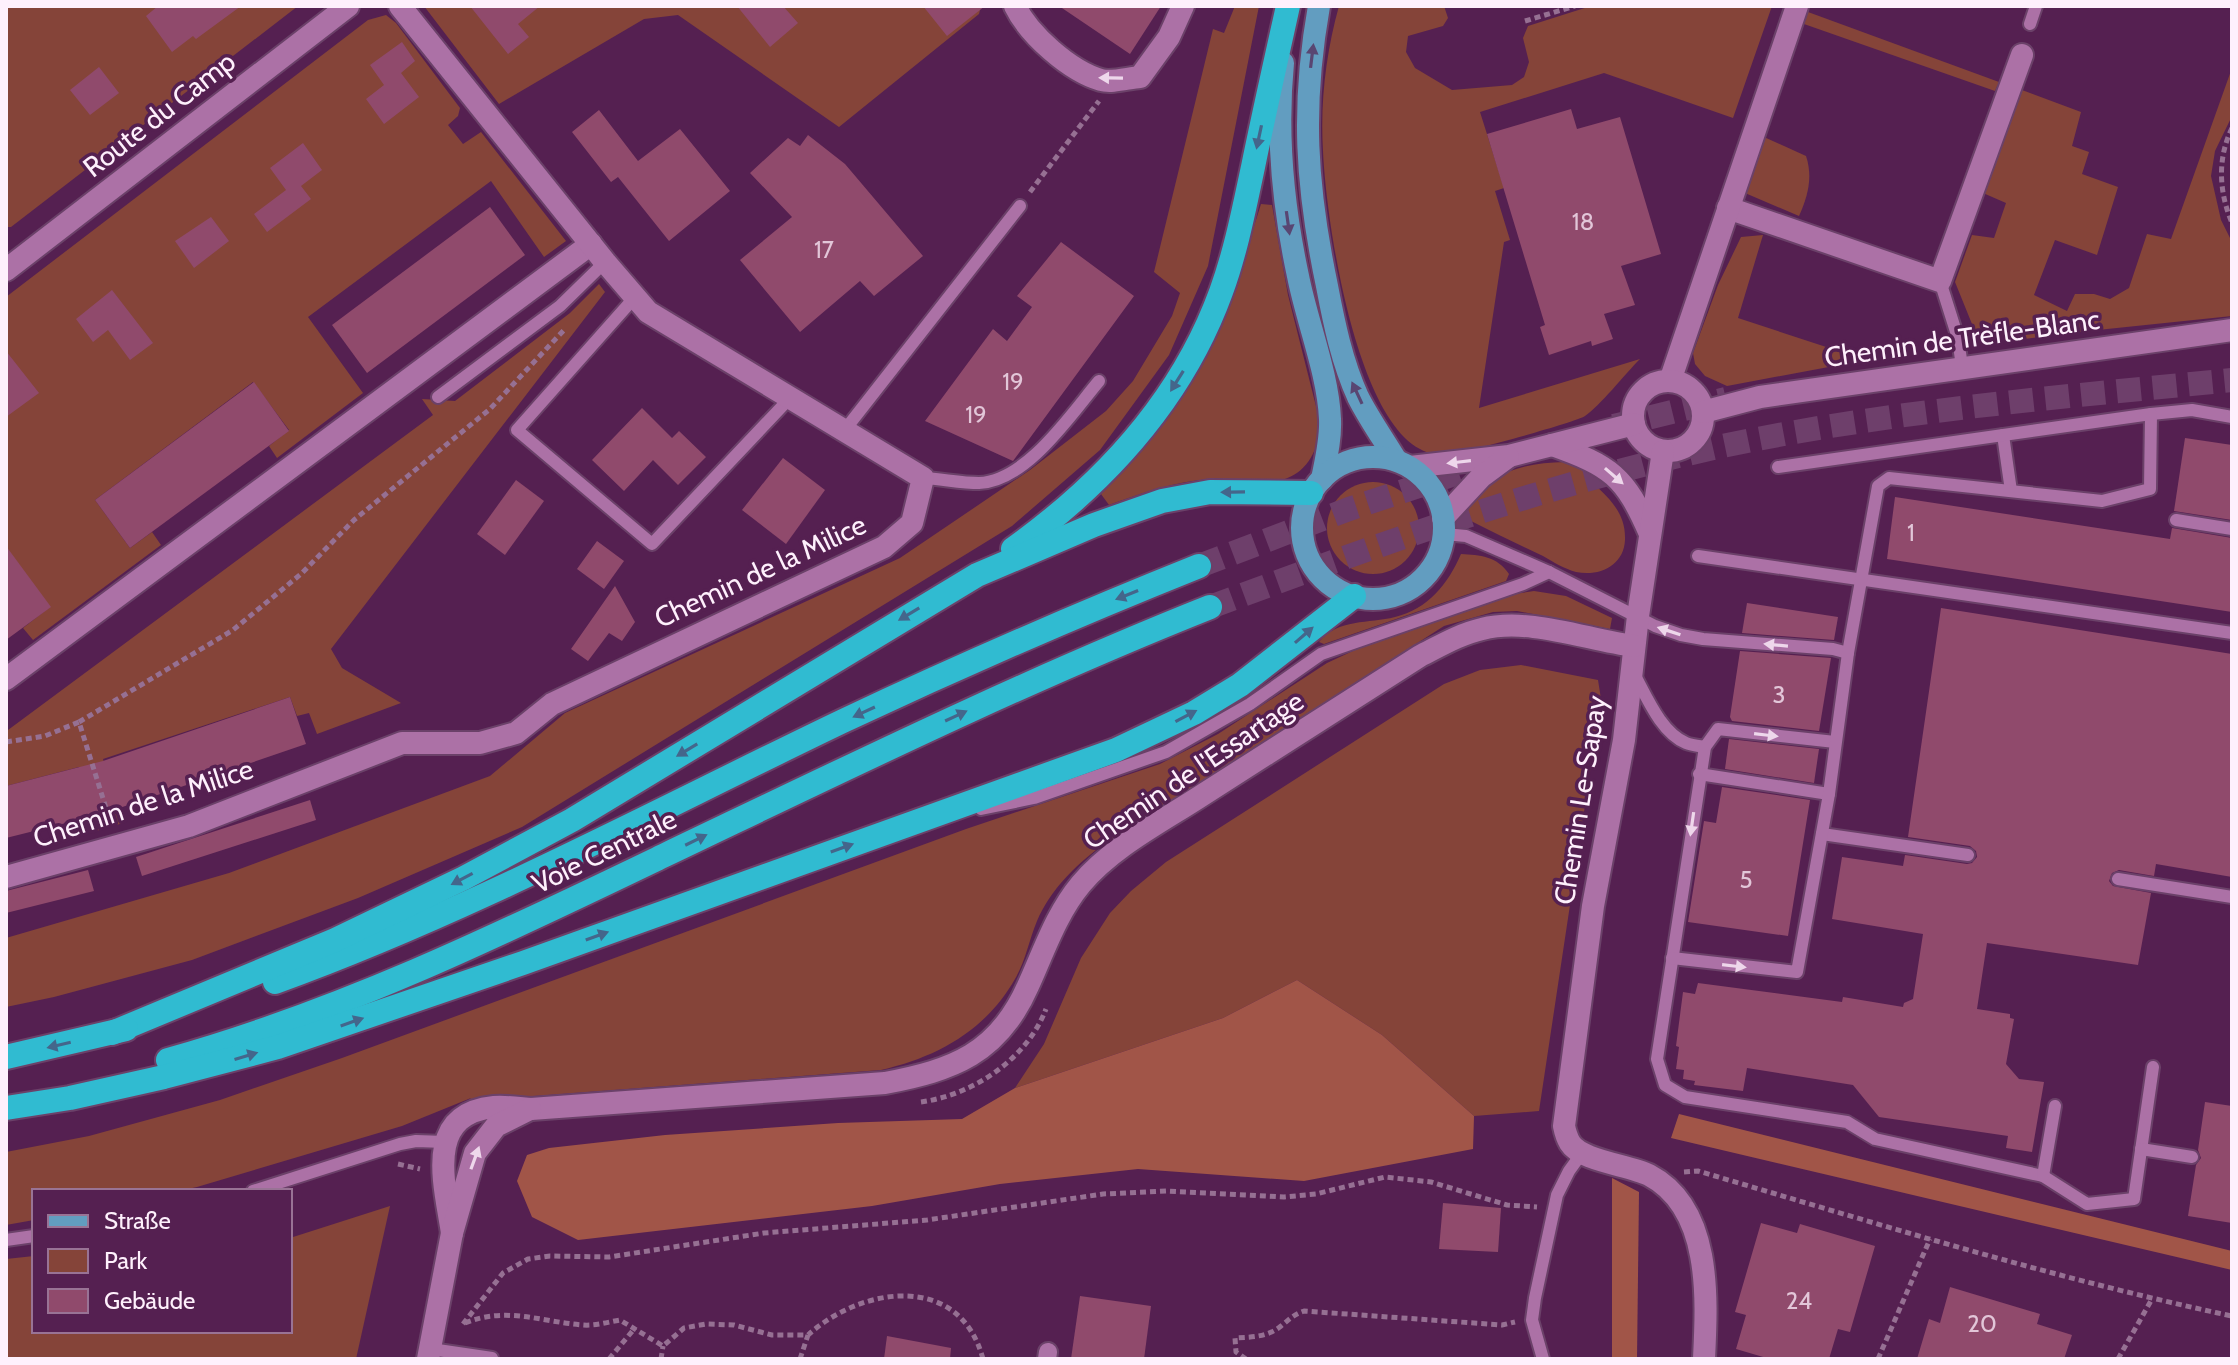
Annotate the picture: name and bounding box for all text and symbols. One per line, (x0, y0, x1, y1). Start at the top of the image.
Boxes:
one-way arrow (1306, 43, 1319, 68)
street label: Route du Camp (76, 44, 242, 184)
one-way arrow (1098, 72, 1124, 85)
one-way arrow (1252, 125, 1265, 150)
house number: 18 (1572, 207, 1594, 236)
one-way arrow (1282, 211, 1295, 236)
house number: 17 (814, 235, 834, 264)
street label: Chemin de Trèfle-Blanc (1822, 302, 2102, 374)
house number: 19 (1002, 367, 1024, 396)
one-way arrow (1169, 371, 1184, 392)
one-way arrow (1350, 381, 1364, 405)
house number: 19 (965, 400, 987, 429)
one-way arrow (1446, 455, 1471, 468)
one-way arrow (1603, 467, 1623, 484)
one-way arrow (1220, 486, 1245, 498)
street label: Chemin de la Milice (649, 507, 871, 635)
house number: 1 (1907, 518, 1915, 547)
one-way arrow (1115, 589, 1139, 602)
one-way arrow (898, 607, 920, 621)
one-way arrow (1657, 624, 1681, 636)
one-way arrow (1294, 627, 1314, 644)
one-way arrow (1763, 638, 1788, 651)
house number: 3 (1773, 680, 1785, 709)
street label: Chemin de l'Essartage (1076, 684, 1310, 856)
street label: Chemin Le-Sapay (1547, 693, 1613, 907)
one-way arrow (852, 705, 875, 719)
one-way arrow (944, 709, 967, 723)
one-way arrow (1175, 710, 1197, 724)
one-way arrow (1754, 729, 1779, 742)
one-way arrow (676, 742, 698, 756)
street label: Chemin de la Milice (29, 751, 257, 855)
street label: Voie Centrale (526, 801, 682, 901)
one-way arrow (1685, 811, 1698, 836)
one-way arrow (684, 833, 708, 847)
one-way arrow (830, 841, 854, 854)
house number: 5 (1740, 865, 1752, 894)
one-way arrow (450, 873, 473, 886)
one-way arrow (586, 929, 610, 942)
one-way arrow (1722, 959, 1747, 972)
one-way arrow (340, 1015, 364, 1027)
one-way arrow (47, 1040, 72, 1052)
one-way arrow (235, 1049, 259, 1062)
one-way arrow (469, 1146, 482, 1170)
legend (32, 1189, 292, 1333)
text: Straße (104, 1206, 171, 1235)
text: Park (104, 1246, 147, 1275)
text: Gebäude (104, 1286, 195, 1315)
house number: 24 (1786, 1286, 1812, 1315)
house number: 20 (1967, 1309, 1997, 1338)

